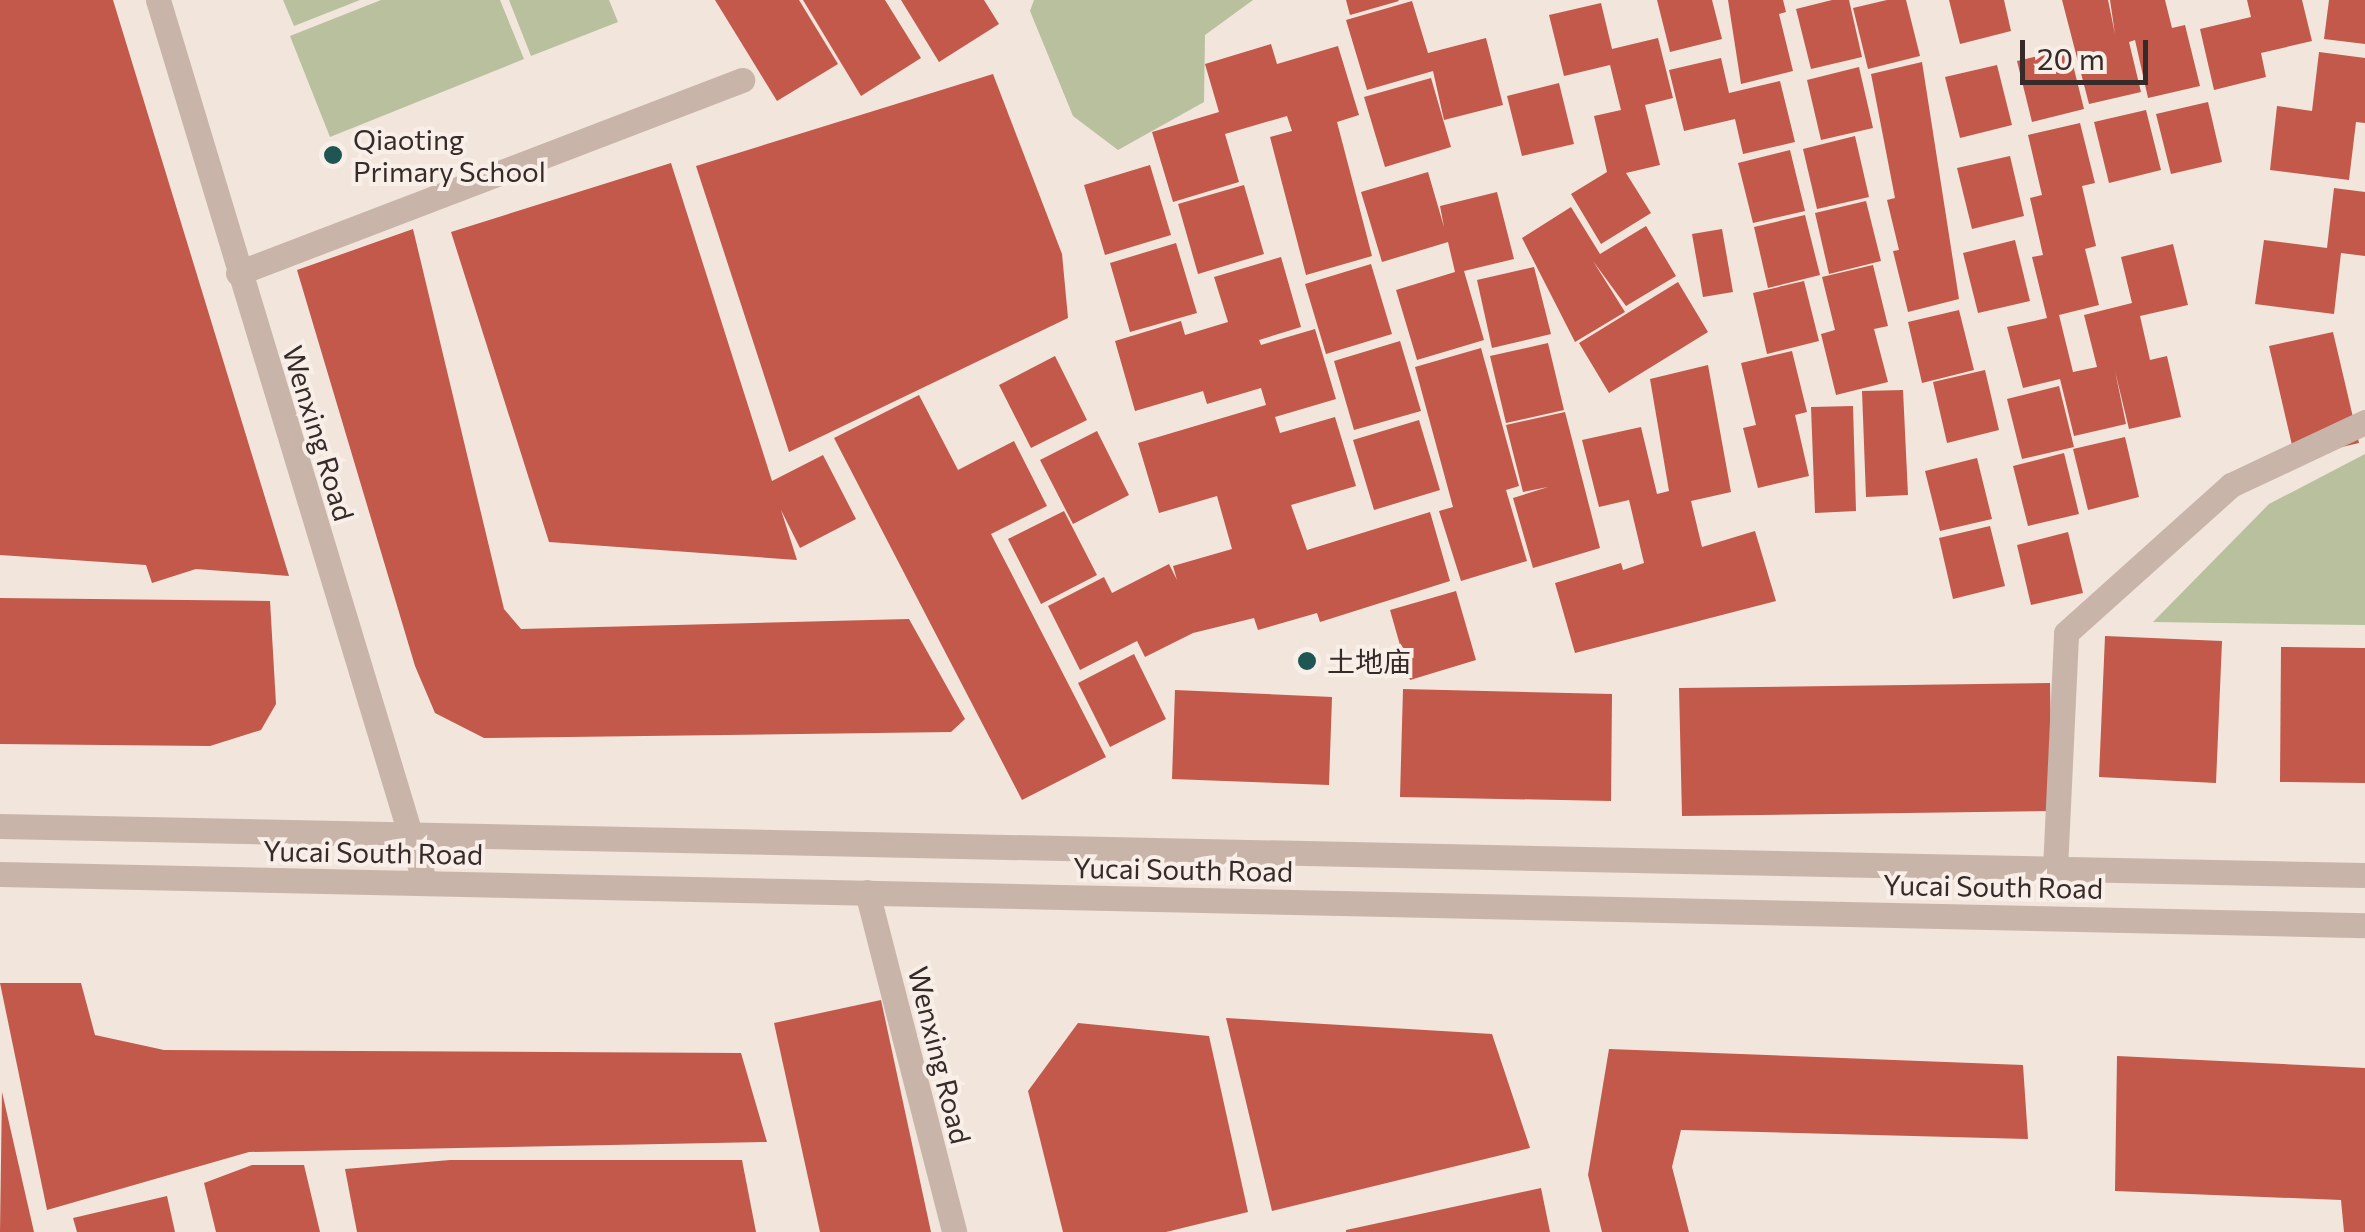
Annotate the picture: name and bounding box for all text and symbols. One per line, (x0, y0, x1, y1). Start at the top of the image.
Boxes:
scale bar (2025, 20, 2152, 82)
text: 20 m (2037, 39, 2105, 76)
place label: Qiaoting Primary School (353, 122, 546, 188)
marker: Qiaoting Primary School (322, 144, 344, 166)
street label: Wenxing Road (276, 341, 362, 525)
place label: 土地庙 (1327, 644, 1411, 678)
marker: 土地庙 (1296, 650, 1318, 672)
street label: Yucai South Road (263, 833, 483, 871)
street label: Yucai South Road (1073, 850, 1293, 888)
street label: Yucai South Road (1883, 867, 2103, 905)
street label: Wenxing Road (902, 963, 978, 1147)

